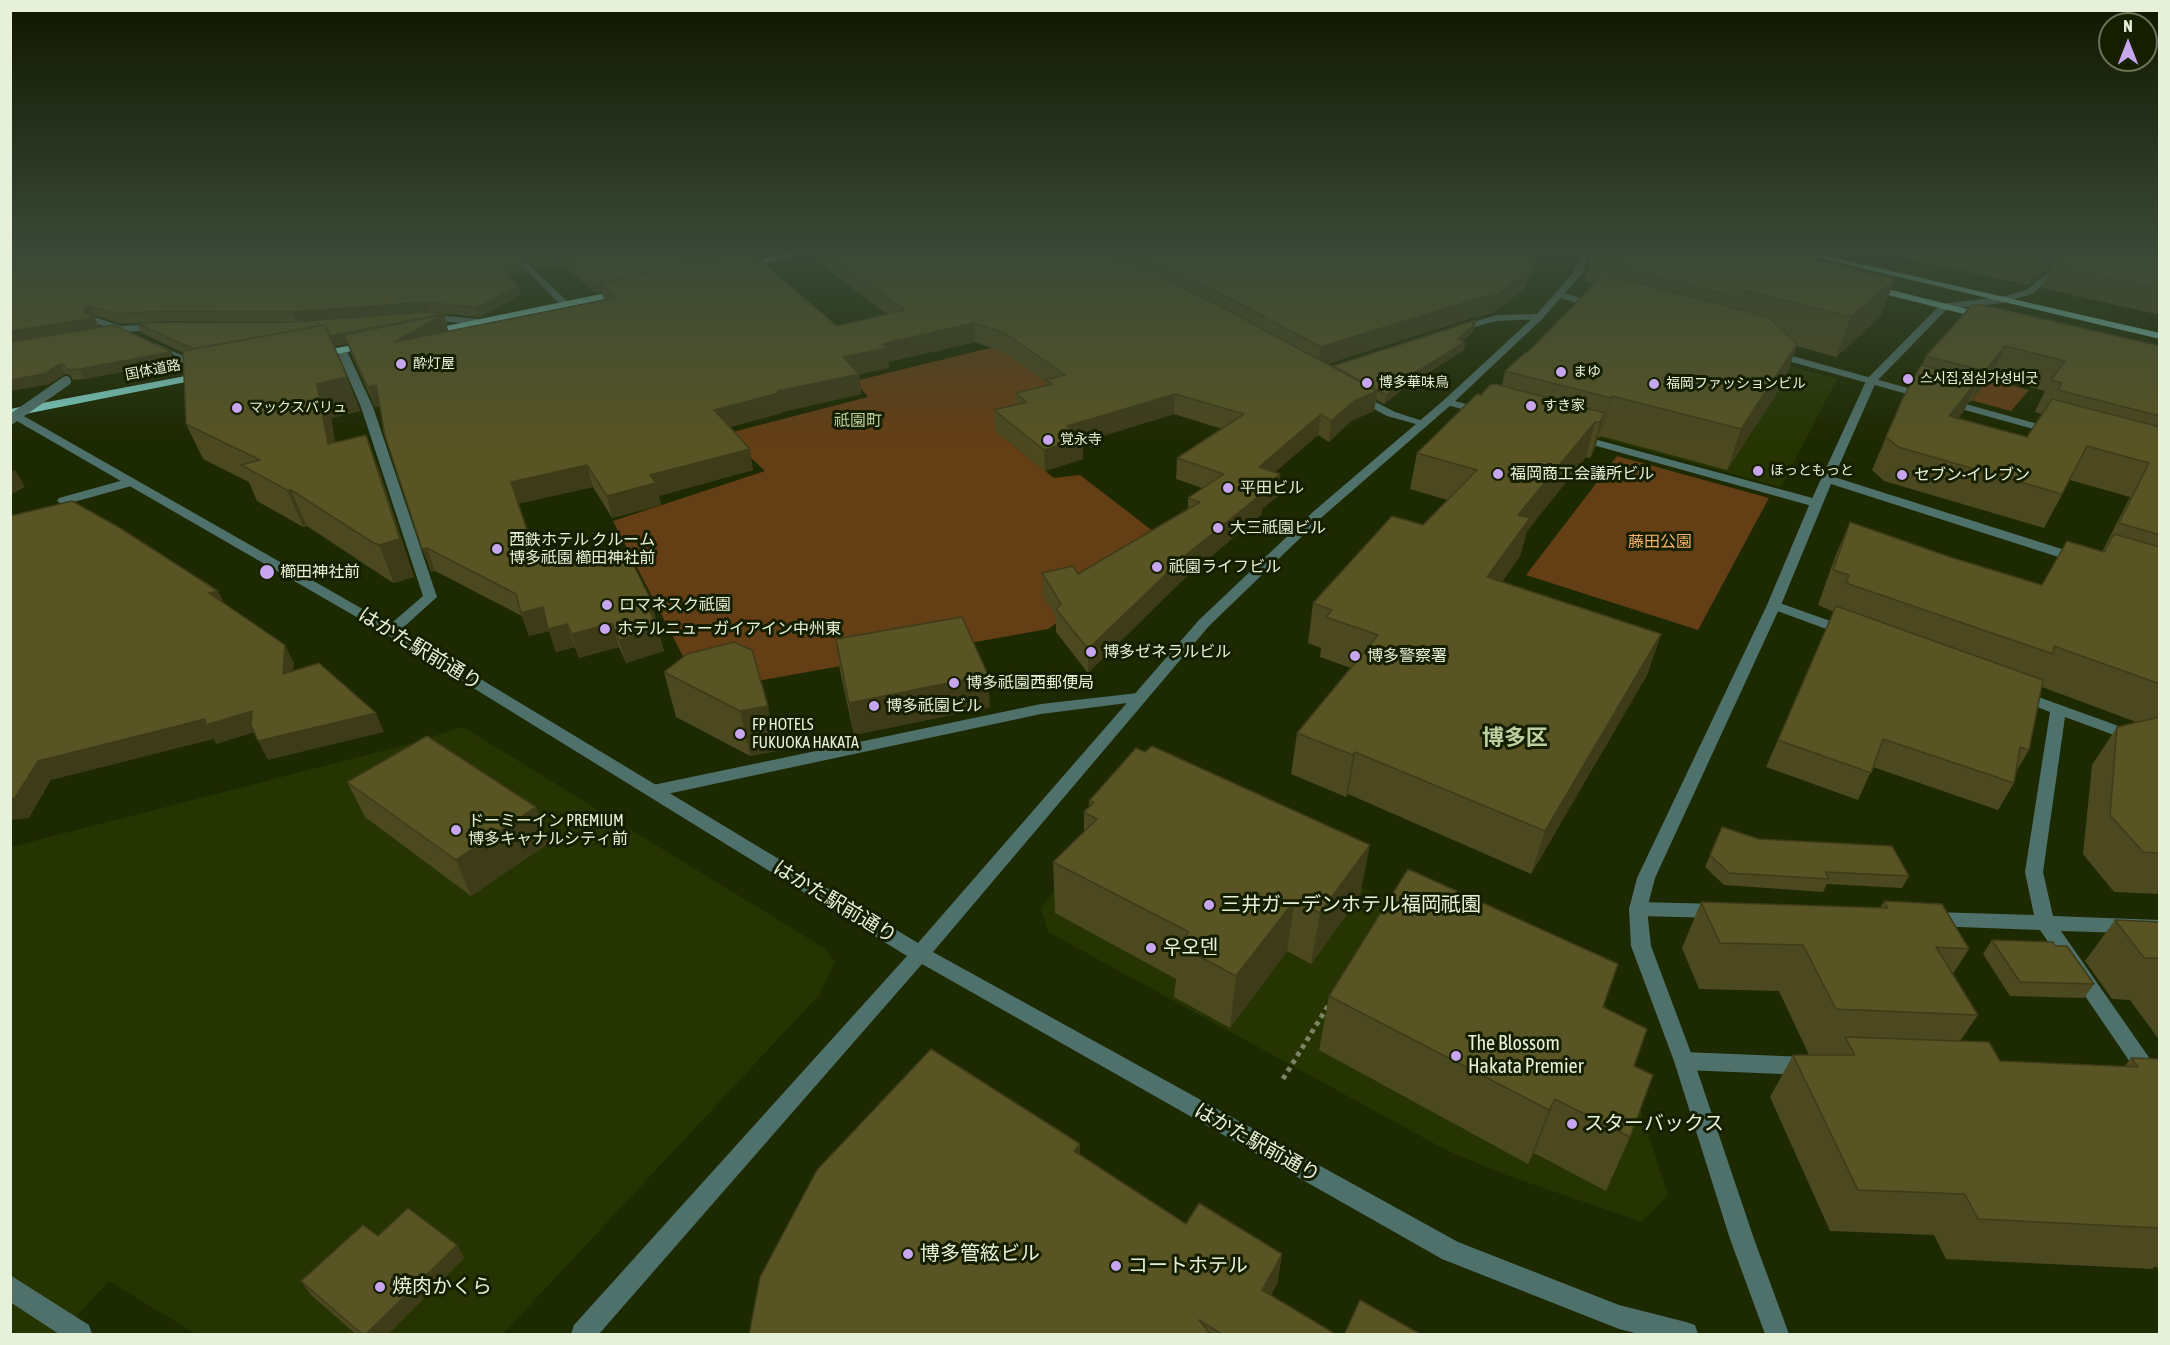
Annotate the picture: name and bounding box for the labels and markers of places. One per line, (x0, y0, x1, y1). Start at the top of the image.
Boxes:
place label: 酔灯屋 (413, 356, 455, 372)
marker: 酔灯屋 (394, 357, 408, 371)
place label: まゆ (1573, 364, 1601, 380)
marker: まゆ (1554, 365, 1568, 379)
place label: 스시집,점심가성비굿 (1920, 371, 2038, 387)
marker: 스시집,점심가성비굿 (1901, 372, 1915, 386)
place label: 博多華味鳥 (1379, 375, 1449, 391)
marker: 博多華味鳥 (1360, 376, 1374, 390)
place label: 福岡ファッションビル (1666, 376, 1806, 392)
marker: 福岡ファッションビル (1647, 377, 1661, 391)
place label: すき家 (1543, 398, 1585, 414)
marker: すき家 (1524, 399, 1538, 413)
place label: マックスバリュ (249, 400, 347, 416)
marker: マックスバリュ (230, 401, 244, 415)
place label: 覚永寺 (1060, 432, 1102, 448)
marker: 覚永寺 (1041, 433, 1055, 447)
place label: ほっともっと (1770, 463, 1854, 479)
place label: 福岡商工会議所ビル (1510, 464, 1654, 484)
marker: ほっともっと (1751, 464, 1765, 478)
place label: セブン-イレブン (1914, 465, 2030, 485)
marker: 福岡商工会議所ビル (1491, 467, 1505, 481)
marker: セブン-イレブン (1895, 468, 1909, 482)
place label: 平田ビル (1240, 478, 1304, 498)
marker: 平田ビル (1221, 481, 1235, 495)
place label: 大三祇園ビル (1230, 518, 1326, 538)
marker: 大三祇園ビル (1211, 521, 1225, 535)
place label: 西鉄ホテル クルーム 博多祇園 櫛田神社前 (509, 530, 655, 568)
marker: 西鉄ホテル クルーム 博多祇園 櫛田神社前 (490, 542, 504, 556)
place label: 祇園ライフビル (1169, 557, 1281, 577)
marker: 祇園ライフビル (1150, 560, 1164, 574)
place label: 櫛田神社前 (280, 562, 360, 582)
marker: 櫛田神社前 (258, 563, 276, 581)
place label: ロマネスク祇園 (619, 595, 731, 615)
marker: ロマネスク祇園 (600, 598, 614, 612)
place label: ホテルニューガイアイン中州東 (617, 619, 841, 639)
marker: ホテルニューガイアイン中州東 (598, 622, 612, 636)
place label: 博多ゼネラルビル (1103, 642, 1231, 662)
marker: 博多ゼネラルビル (1084, 645, 1098, 659)
place label: 博多警察署 (1367, 646, 1447, 666)
marker: 博多警察署 (1348, 649, 1362, 663)
place label: 博多祇園西郵便局 (966, 673, 1094, 693)
marker: 博多祇園西郵便局 (947, 676, 961, 690)
place label: 博多祇園ビル (886, 696, 982, 716)
marker: 博多祇園ビル (867, 699, 881, 713)
place label: FP HOTELS FUKUOKA HAKATA (752, 715, 859, 753)
marker: FP HOTELS FUKUOKA HAKATA (733, 727, 747, 741)
place label: ドーミーイン PREMIUM 博多キャナルシティ前 (468, 811, 628, 849)
marker: ドーミーイン PREMIUM 博多キャナルシティ前 (449, 823, 463, 837)
place label: 三井ガーデンホテル福岡祇園 (1221, 893, 1481, 917)
marker: 三井ガーデンホテル福岡祇園 (1202, 898, 1216, 912)
place label: 우오덴 (1163, 936, 1218, 960)
marker: 우오덴 (1144, 941, 1158, 955)
place label: The Blossom Hakata Premier (1468, 1032, 1584, 1079)
marker: The Blossom Hakata Premier (1449, 1049, 1463, 1063)
place label: スターバックス (1584, 1112, 1724, 1136)
marker: スターバックス (1565, 1117, 1579, 1131)
place label: 博多管絃ビル (920, 1242, 1040, 1266)
marker: 博多管絃ビル (901, 1247, 915, 1261)
place label: コートホテル (1128, 1254, 1248, 1278)
marker: コートホテル (1109, 1259, 1123, 1273)
place label: 焼肉かくら (392, 1275, 492, 1299)
marker: 焼肉かくら (373, 1280, 387, 1294)

